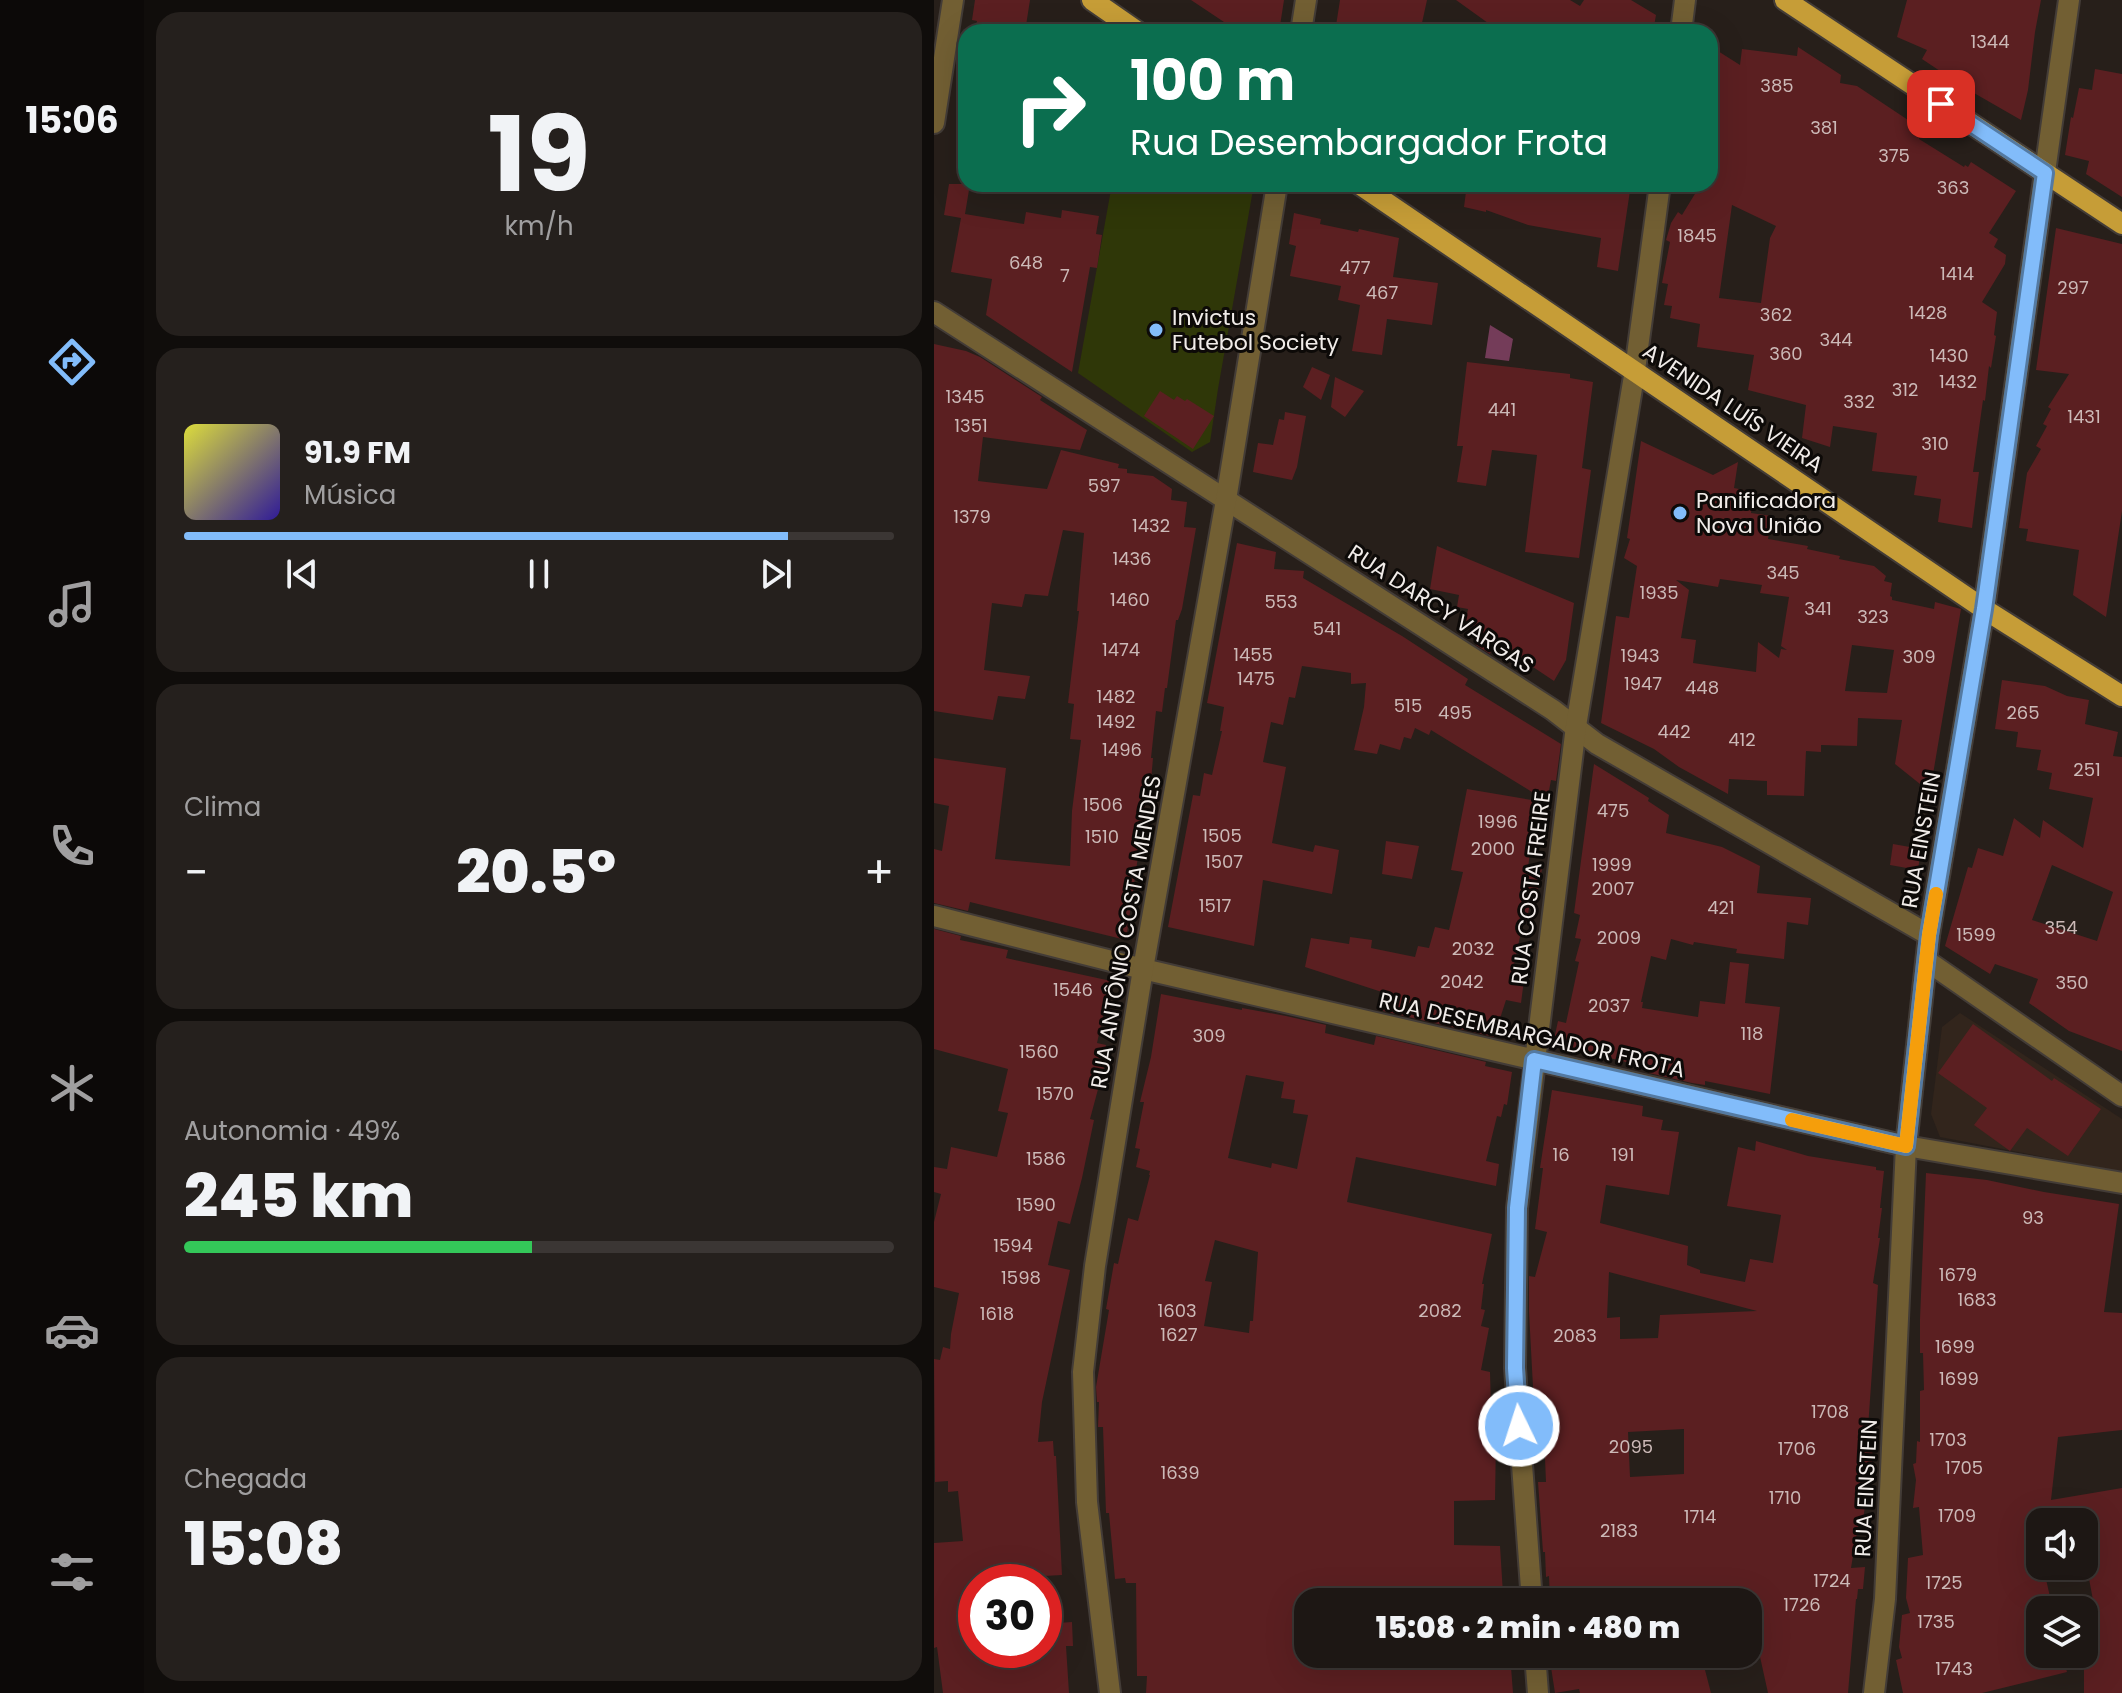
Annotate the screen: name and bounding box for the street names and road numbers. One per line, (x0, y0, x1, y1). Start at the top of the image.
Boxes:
street label: AVENIDA LUÍS VIEIRA (1637, 336, 1830, 480)
street label: RUA DARCY VARGAS (1342, 537, 1540, 681)
street label: RUA EINSTEIN (1894, 769, 1948, 911)
street label: RUA ANTÔNIO COSTA MENDES (1083, 773, 1169, 1091)
street label: RUA COSTA FREIRE (1504, 790, 1558, 986)
street label: RUA DESEMBARGADOR FROTA (1376, 985, 1688, 1085)
street label: RUA EINSTEIN (1847, 1418, 1885, 1558)

